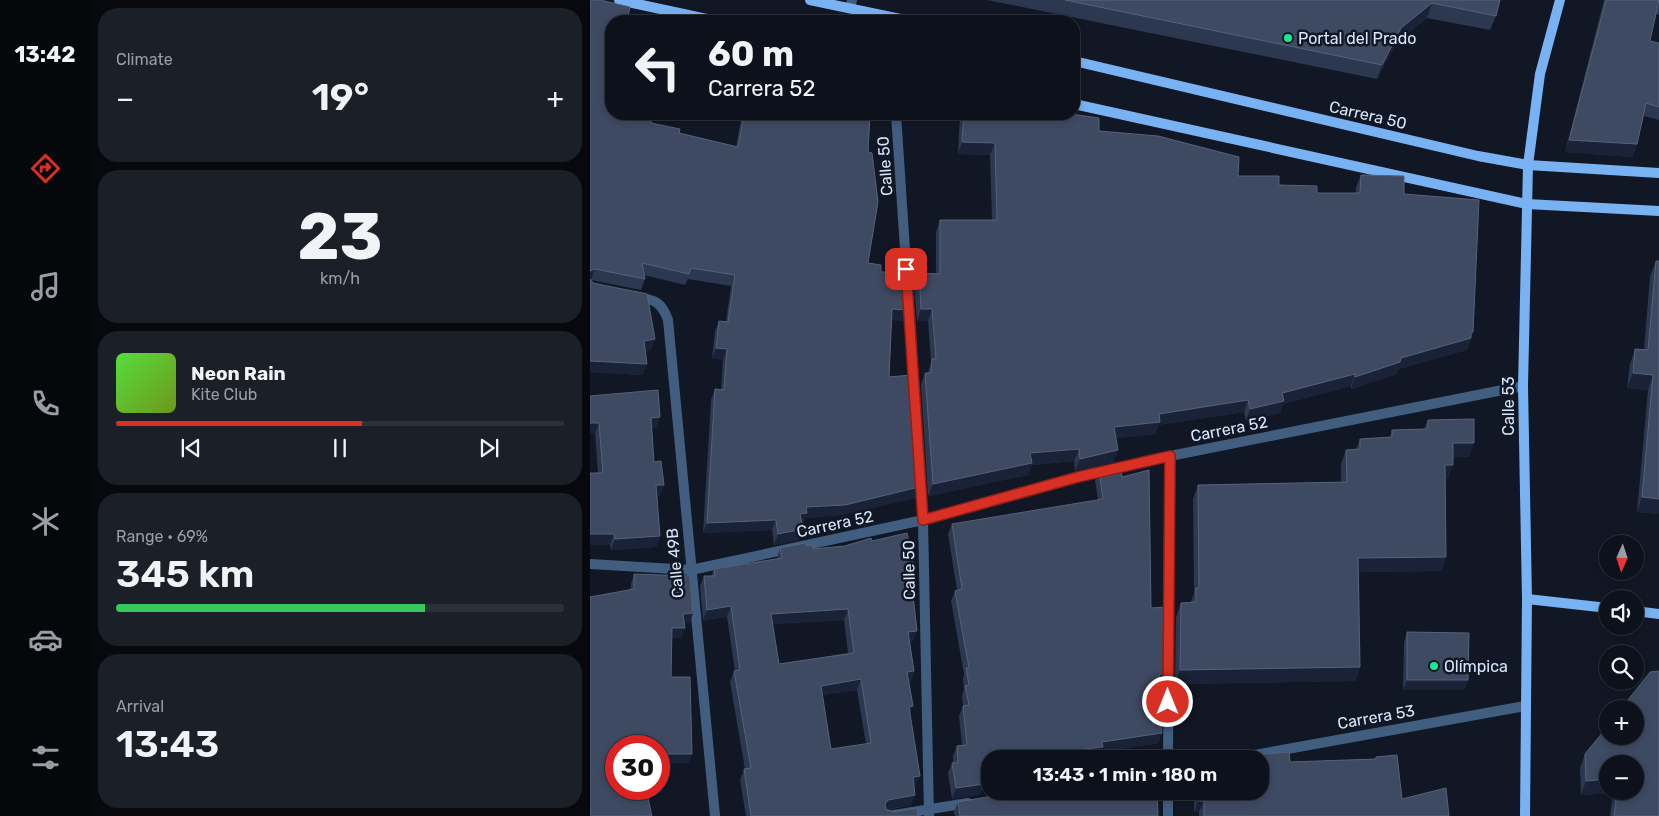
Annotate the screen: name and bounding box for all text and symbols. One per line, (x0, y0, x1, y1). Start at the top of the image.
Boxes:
place label: Portal del Prado (1298, 29, 1416, 48)
marker: Portal del Prado (1282, 32, 1294, 44)
text: 60 m (708, 33, 794, 75)
icon: left (625, 35, 690, 100)
text: 13:42 (14, 41, 76, 68)
text: Climate (116, 50, 173, 69)
text: 19° (312, 74, 369, 120)
text: Carrera 52 (708, 75, 815, 102)
text: − (116, 82, 134, 115)
text: + (547, 82, 564, 115)
street label: Carrera 50 (1327, 97, 1409, 133)
street label: Calle 50 (873, 136, 897, 196)
icon: directions (28, 151, 63, 186)
text: 23 (297, 198, 383, 275)
pin (885, 248, 927, 290)
icon: arrive (892, 255, 920, 283)
icon: music (28, 269, 63, 304)
text: km/h (320, 269, 360, 288)
text: Neon Rain (191, 362, 286, 385)
street label: Calle 53 (1499, 376, 1518, 436)
text: Kite Club (191, 385, 257, 404)
icon: phone (28, 386, 63, 421)
street label: Carrera 52 (1189, 412, 1269, 446)
icon: previous (177, 434, 205, 462)
icon: pause (326, 434, 354, 462)
icon: next (475, 434, 503, 462)
icon: climate (28, 504, 63, 539)
street label: Carrera 52 (795, 507, 875, 541)
text: Range · 69% (116, 527, 208, 546)
street label: Calle 49B (662, 527, 688, 599)
north arrow (1599, 535, 1644, 580)
map controls (1599, 535, 1644, 800)
street label: Calle 50 (899, 540, 919, 600)
text: 345 km (116, 551, 254, 597)
button: sound (1599, 590, 1644, 635)
icon: car (28, 622, 63, 657)
button: search (1599, 645, 1644, 690)
place label: Olímpica (1444, 657, 1508, 676)
marker: Olímpica (1428, 660, 1440, 672)
position arrow (1141, 675, 1193, 727)
text: Arrival (116, 697, 164, 716)
button: + (1599, 700, 1644, 745)
street label: Carrera 53 (1336, 701, 1416, 733)
text: 13:43 (116, 721, 219, 767)
speed limit sign: 30 (605, 735, 670, 800)
icon: filters (28, 740, 63, 775)
button: − (1599, 755, 1644, 800)
text: 13:43 · 1 min · 180 m (1033, 763, 1217, 786)

